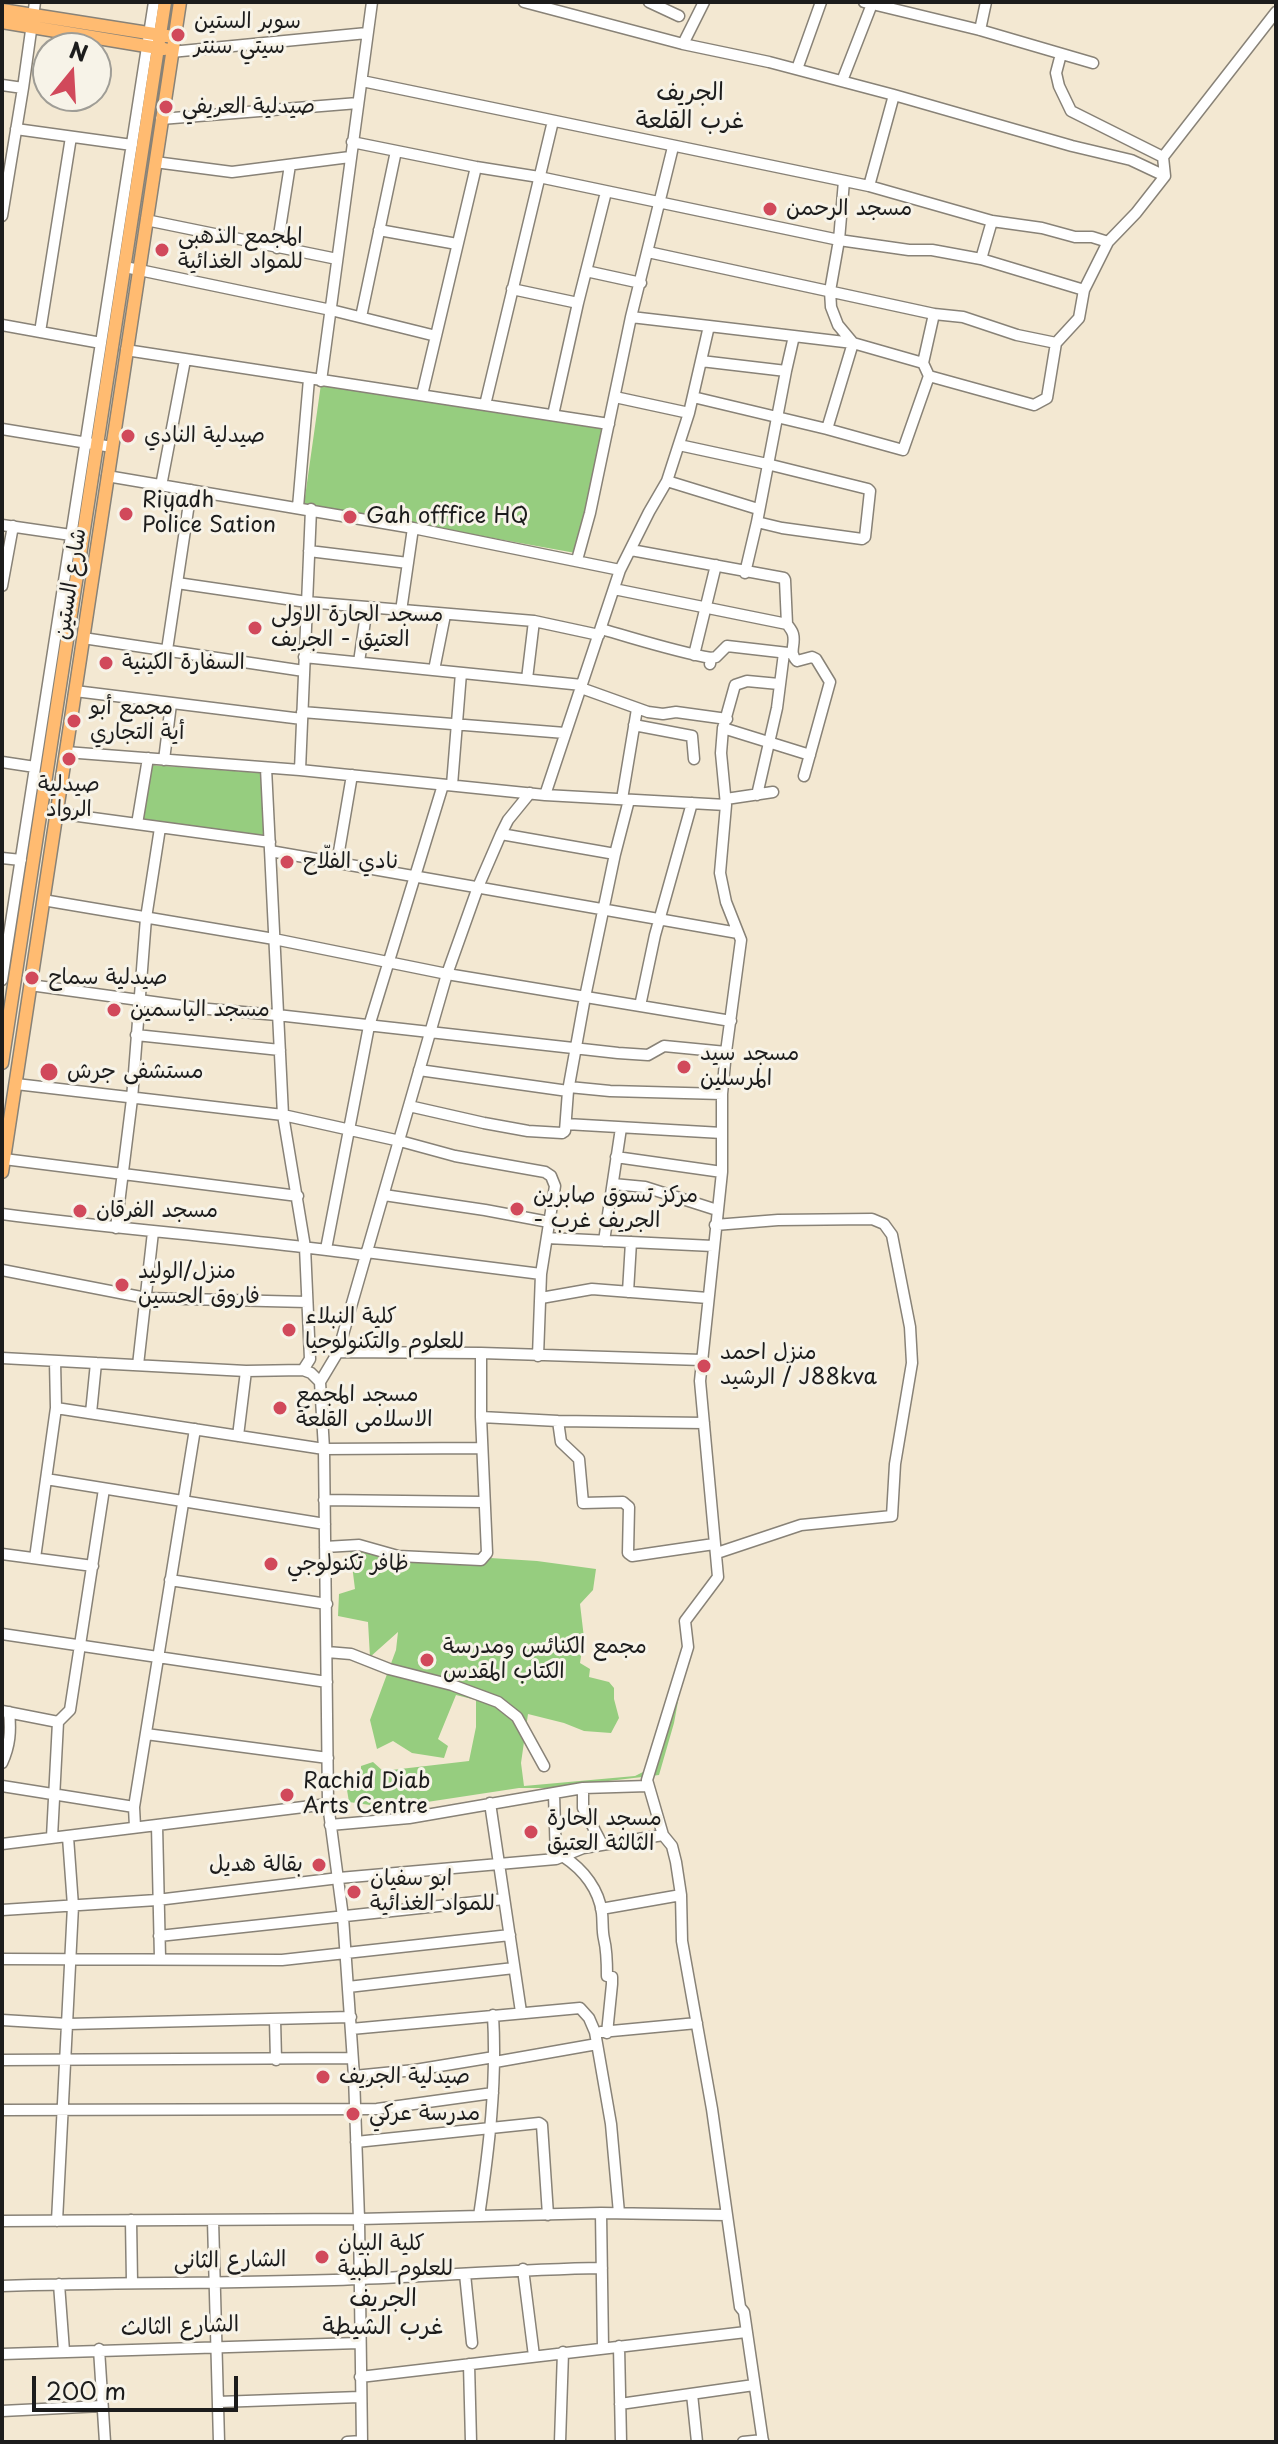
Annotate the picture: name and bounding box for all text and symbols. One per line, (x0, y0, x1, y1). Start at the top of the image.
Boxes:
place label: سوبر الستين سيتي سنتر (194, 9, 301, 60)
marker: سوبر الستين سيتي سنتر (169, 26, 187, 44)
north arrow (32, 32, 112, 112)
text: N (66, 32, 92, 69)
district label: الجريف غرب القلعة (636, 79, 744, 135)
place label: صيدلية العريفي (182, 94, 315, 120)
marker: صيدلية العريفي (157, 98, 175, 116)
place label: مسجد الرحمن (786, 196, 912, 222)
marker: مسجد الرحمن (761, 200, 779, 218)
place label: المجمع الذهبي للمواد الغذائية (178, 224, 303, 276)
marker: المجمع الذهبي للمواد الغذائية (153, 241, 171, 259)
place label: صيدلية النادي (144, 423, 265, 449)
marker: صيدلية النادي (119, 427, 137, 445)
place label: Riyadh Police Sation (142, 488, 276, 540)
place label: Gah offfice HQ (366, 504, 528, 530)
marker: Riyadh Police Sation (117, 505, 135, 523)
marker: Gah offfice HQ (341, 508, 359, 526)
street label: شارع الستين (49, 526, 93, 642)
place label: مسجد الحارة الاولى العتيق - الجريف (271, 602, 443, 654)
marker: مسجد الحارة الاولى العتيق - الجريف (246, 619, 264, 637)
place label: السفارة الكينية (122, 650, 245, 676)
marker: السفارة الكينية (97, 654, 115, 672)
place label: مجمع أبو أية التجاري (90, 695, 184, 746)
marker: مجمع أبو أية التجاري (65, 712, 83, 730)
marker: صيدلية الرواد (60, 750, 78, 768)
place label: صيدلية الرواد (38, 772, 100, 824)
place label: نادي الفلّاح (303, 849, 398, 875)
marker: نادي الفلّاح (278, 853, 296, 871)
place label: صيدلية سماح (48, 965, 167, 991)
marker: صيدلية سماح (23, 969, 41, 987)
place label: مسجد الياسمين (130, 997, 270, 1023)
marker: مسجد الياسمين (105, 1001, 123, 1019)
place label: مسجد سيد المرسلين (700, 1041, 799, 1092)
marker: مسجد سيد المرسلين (675, 1058, 693, 1076)
place label: مستشفى جرش (67, 1059, 204, 1085)
marker: مستشفى جرش (38, 1061, 60, 1083)
place label: مركز تسوق صابرين - الجريف غرب (533, 1183, 698, 1234)
place label: مسجد الفرقان (96, 1198, 218, 1224)
marker: مركز تسوق صابرين - الجريف غرب (508, 1200, 526, 1218)
marker: مسجد الفرقان (71, 1202, 89, 1220)
place label: منزل/الوليد فاروق الحسين (138, 1259, 260, 1310)
marker: منزل/الوليد فاروق الحسين (113, 1276, 131, 1294)
place label: كلية النبلاء للعلوم والتكنولوجيا (305, 1304, 464, 1356)
marker: كلية النبلاء للعلوم والتكنولوجيا (280, 1321, 298, 1339)
place label: منزل احمد الرشيد / J88kva (720, 1340, 877, 1392)
marker: منزل احمد الرشيد / J88kva (695, 1357, 713, 1375)
place label: مسجد المجمع الاسلامى القلعة (296, 1382, 433, 1434)
marker: مسجد المجمع الاسلامى القلعة (271, 1399, 289, 1417)
place label: ظافر تكنولوجي (287, 1551, 409, 1577)
marker: ظافر تكنولوجي (262, 1555, 280, 1573)
place label: مجمع الكنائس ومدرسة الكتاب المقدس (443, 1634, 647, 1686)
marker: مجمع الكنائس ومدرسة الكتاب المقدس (418, 1651, 436, 1669)
place label: Rachid Diab Arts Centre (303, 1769, 430, 1820)
marker: Rachid Diab Arts Centre (278, 1786, 296, 1804)
place label: مسجد الحارة الثالثة العتيق (547, 1806, 662, 1858)
marker: مسجد الحارة الثالثة العتيق (522, 1823, 540, 1841)
place label: بقالة هديل (209, 1852, 303, 1878)
marker: بقالة هديل (310, 1856, 328, 1874)
place label: ابو سفيان للمواد الغذائية (370, 1866, 495, 1918)
marker: ابو سفيان للمواد الغذائية (345, 1883, 363, 1901)
place label: صيدلية الجريف (339, 2064, 470, 2090)
marker: صيدلية الجريف (314, 2068, 332, 2086)
place label: مدرسة عركي (369, 2101, 480, 2127)
marker: مدرسة عركي (344, 2105, 362, 2123)
place label: كلية البيان للعلوم الطبية (338, 2231, 453, 2282)
street label: الشارع الثانى (173, 2247, 287, 2275)
marker: كلية البيان للعلوم الطبية (313, 2248, 331, 2266)
district label: الجريف غرب الشيطة (322, 2285, 444, 2341)
street label: الشارع الثالث (120, 2312, 240, 2342)
scale bar (36, 2360, 242, 2410)
text: 200 m (46, 2372, 126, 2408)

